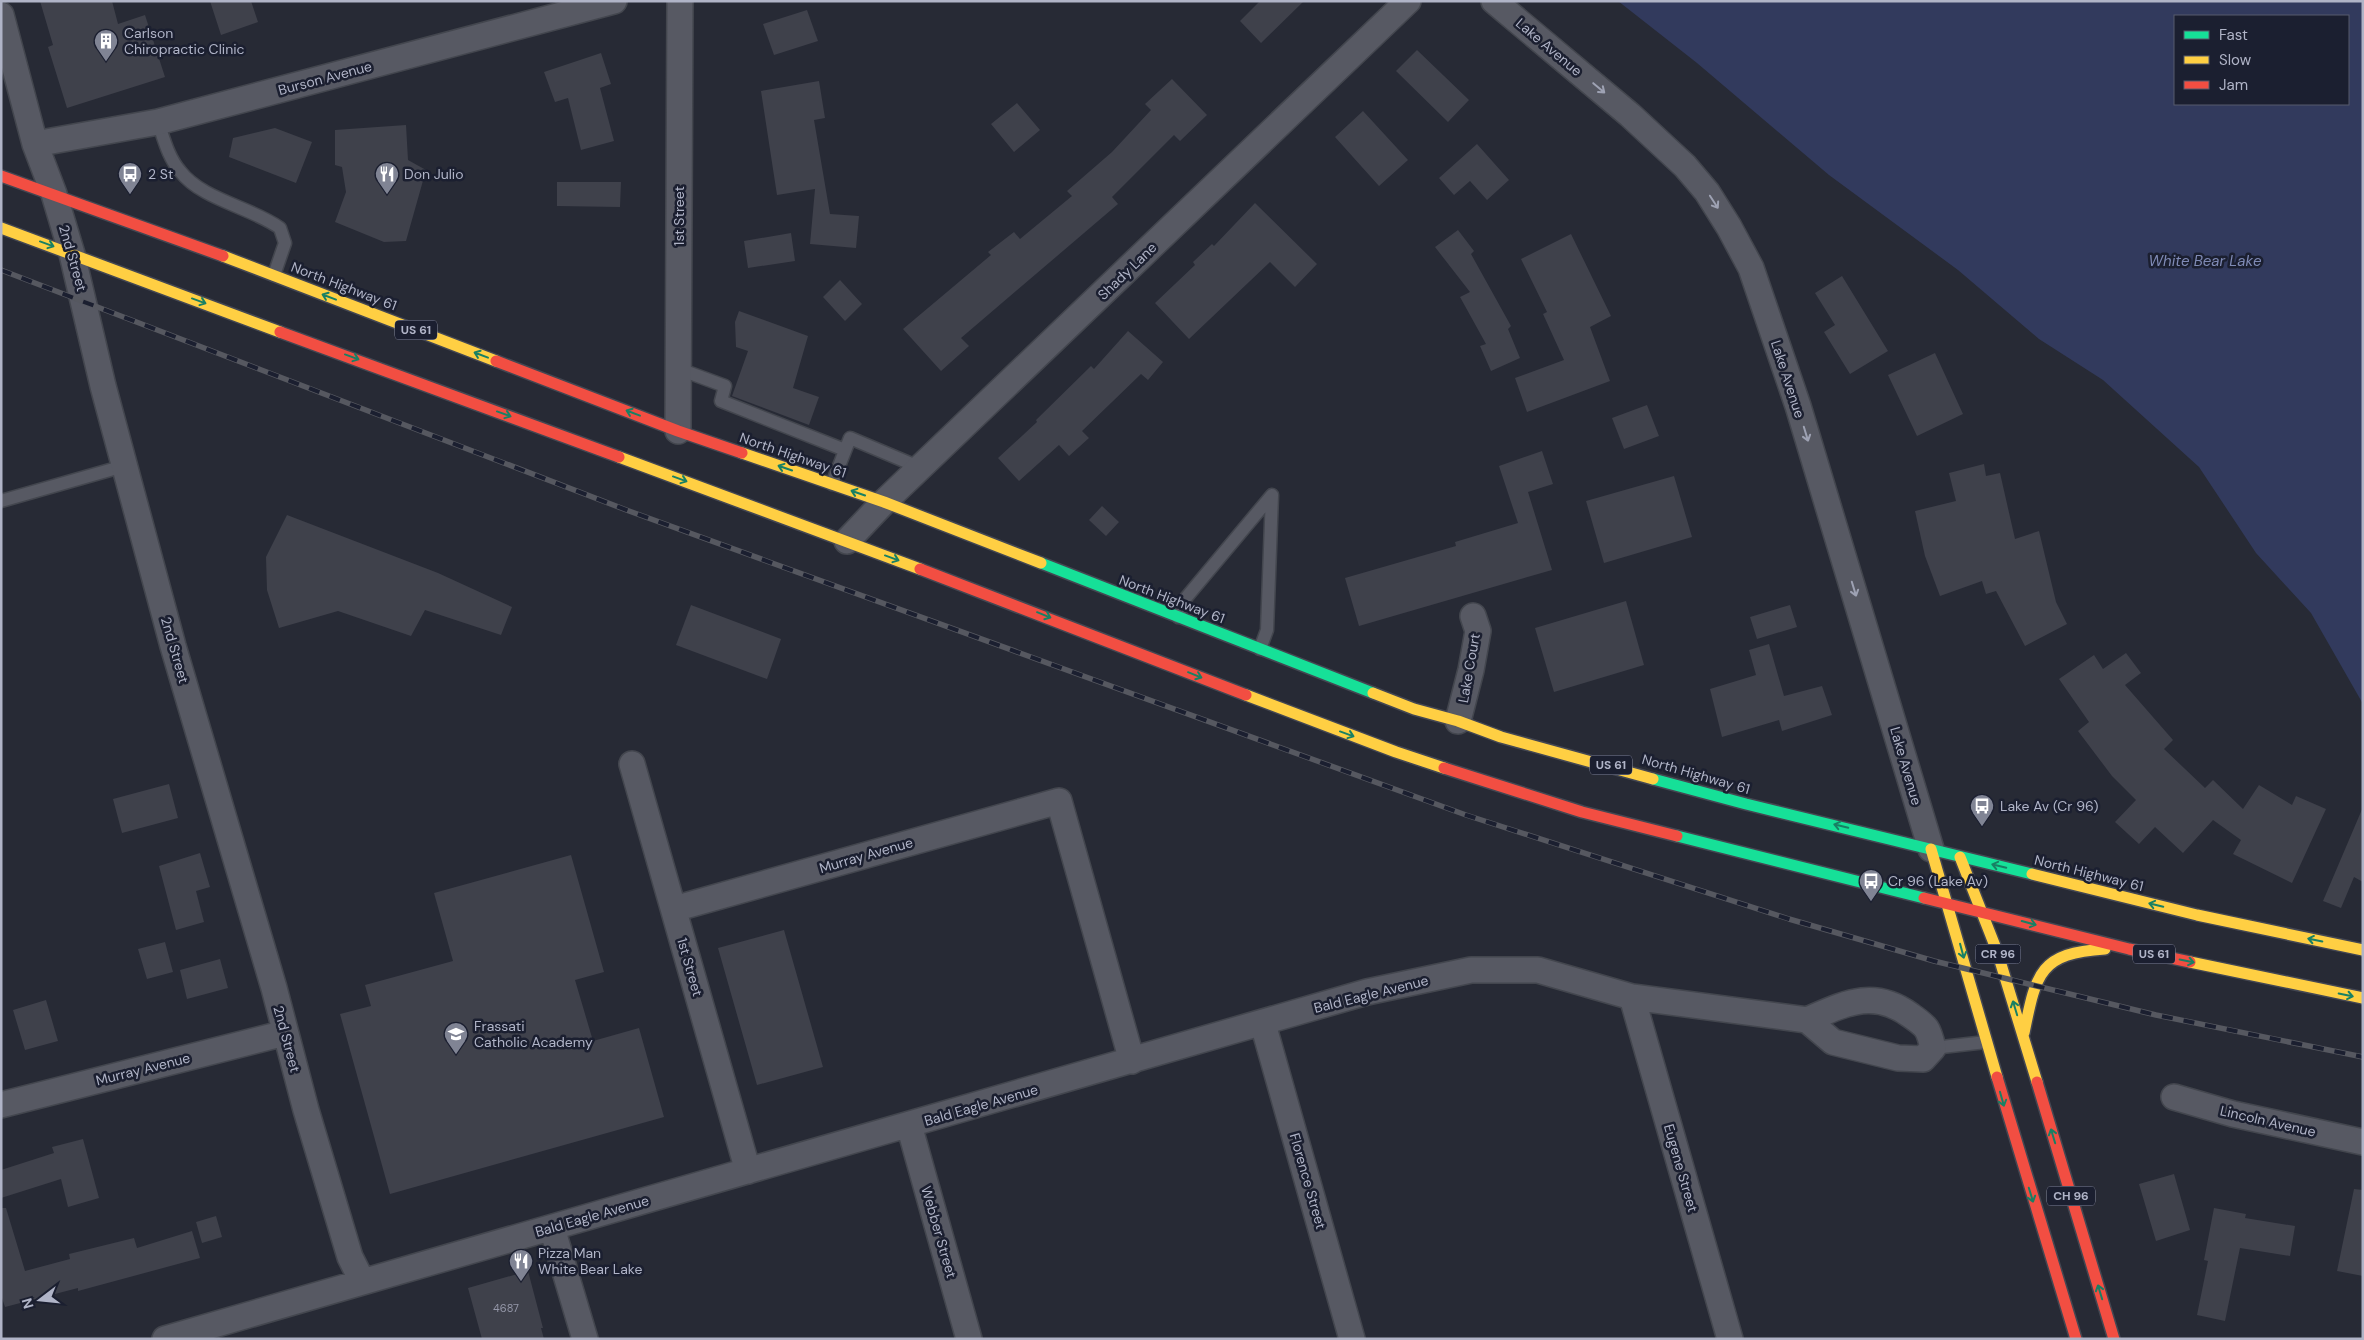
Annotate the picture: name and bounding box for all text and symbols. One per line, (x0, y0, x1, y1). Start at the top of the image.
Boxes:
street label: Lake Avenue (1512, 14, 1586, 80)
legend (2174, 15, 2349, 105)
place label: Carlson Chiropractic Clinic (124, 24, 245, 58)
text: Fast (2219, 25, 2248, 45)
building icon: Carlson Chiropractic Clinic (93, 28, 119, 62)
text: Slow (2219, 50, 2252, 70)
street label: Burson Avenue (276, 57, 374, 99)
text: Jam (2219, 75, 2248, 95)
one-way arrow (1592, 83, 1605, 94)
bus stop icon: 2 St (117, 161, 143, 195)
restaurant icon: Don Julio (374, 161, 400, 195)
place label: 2 St (148, 165, 173, 183)
place label: Don Julio (404, 165, 464, 183)
street label: 1st Street (670, 186, 688, 246)
one-way arrow (1709, 195, 1719, 209)
street label: 2nd Street (55, 223, 91, 293)
street label: Shady Lane (1094, 238, 1160, 304)
one-way arrow (39, 240, 54, 249)
water label: White Bear Lake (2149, 251, 2262, 271)
street label: North Highway 61 (289, 258, 399, 314)
one-way arrow (322, 291, 337, 301)
one-way arrow (191, 297, 207, 306)
road number: US 61 (395, 320, 437, 340)
street label: Lake Avenue (1767, 338, 1809, 420)
one-way arrow (474, 350, 489, 359)
one-way arrow (344, 353, 359, 362)
one-way arrow (625, 408, 641, 417)
one-way arrow (496, 410, 511, 419)
one-way arrow (1802, 425, 1812, 441)
street label: North Highway 61 (737, 428, 849, 482)
one-way arrow (778, 463, 794, 472)
one-way arrow (672, 475, 688, 484)
one-way arrow (850, 488, 866, 497)
one-way arrow (884, 554, 899, 563)
street label: North Highway 61 (1117, 571, 1227, 627)
one-way arrow (1849, 581, 1859, 597)
one-way arrow (1036, 611, 1051, 620)
street label: 2nd Street (157, 615, 193, 685)
street label: Lake Court (1454, 632, 1484, 704)
one-way arrow (1187, 671, 1202, 681)
street label: Lake Avenue (1886, 725, 1926, 807)
one-way arrow (1339, 730, 1354, 739)
street label: North Highway 61 (1640, 750, 1752, 798)
road number: US 61 (1590, 756, 1632, 774)
bus stop icon: Lake Av (Cr 96) (1969, 793, 1995, 827)
place label: Lake Av (Cr 96) (2000, 797, 2099, 815)
one-way arrow (1834, 821, 1850, 830)
street label: Murray Avenue (817, 833, 915, 877)
street label: North Highway 61 (2033, 851, 2145, 895)
one-way arrow (1991, 861, 2007, 870)
bus stop icon: Cr 96 (Lake Av) (1858, 868, 1884, 902)
place label: Cr 96 (Lake Av) (1888, 872, 1988, 890)
one-way arrow (2149, 900, 2165, 909)
one-way arrow (2021, 919, 2037, 929)
one-way arrow (2307, 935, 2323, 944)
street label: 1st Street (673, 936, 707, 998)
one-way arrow (1957, 942, 1967, 958)
road number: CR 96 (1976, 944, 2020, 964)
road number: US 61 (2133, 944, 2175, 964)
one-way arrow (2179, 957, 2195, 966)
street label: Bald Eagle Avenue (1312, 971, 1430, 1017)
one-way arrow (2338, 991, 2354, 1000)
one-way arrow (2009, 1000, 2019, 1016)
street label: 2nd Street (269, 1004, 305, 1074)
place label: Frassati Catholic Academy (474, 1017, 593, 1051)
school or university icon: Frassati Catholic Academy (443, 1021, 469, 1055)
street label: Murray Avenue (94, 1049, 192, 1089)
street label: Bald Eagle Avenue (922, 1080, 1040, 1130)
one-way arrow (1998, 1091, 2008, 1107)
street label: Lincoln Avenue (2218, 1101, 2318, 1141)
street label: Eugene Street (1660, 1122, 1702, 1214)
one-way arrow (2048, 1129, 2058, 1145)
street label: Florence Street (1286, 1131, 1330, 1231)
street label: Webber Street (917, 1184, 961, 1280)
road number: CH 96 (2047, 1186, 2095, 1206)
one-way arrow (2027, 1187, 2037, 1203)
street label: Bald Eagle Avenue (533, 1191, 651, 1241)
place label: Pizza Man White Bear Lake (538, 1244, 642, 1278)
restaurant icon: Pizza Man White Bear Lake (508, 1248, 534, 1282)
north arrow (15, 1275, 65, 1325)
one-way arrow (2094, 1284, 2104, 1300)
text: N (17, 1296, 38, 1311)
house number: 4687 (493, 1301, 519, 1315)

